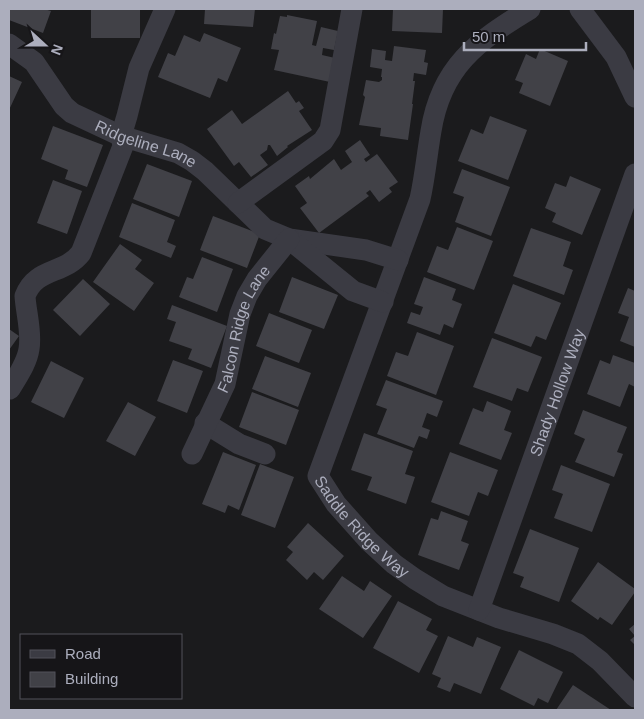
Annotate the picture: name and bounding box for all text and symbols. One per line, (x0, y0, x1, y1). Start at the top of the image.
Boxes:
north arrow (20, 20, 70, 70)
scale bar (464, 20, 586, 52)
text: 50 m (472, 28, 505, 45)
text: N (48, 42, 66, 57)
street label: Ridgeline Lane (93, 117, 200, 170)
street label: Falcon Ridge Lane (214, 262, 273, 395)
street label: Shady Hollow Way (526, 327, 587, 458)
street label: Saddle Ridge Way (312, 472, 412, 581)
legend (20, 634, 182, 699)
text: Road (65, 645, 101, 662)
text: Building (65, 670, 118, 687)

